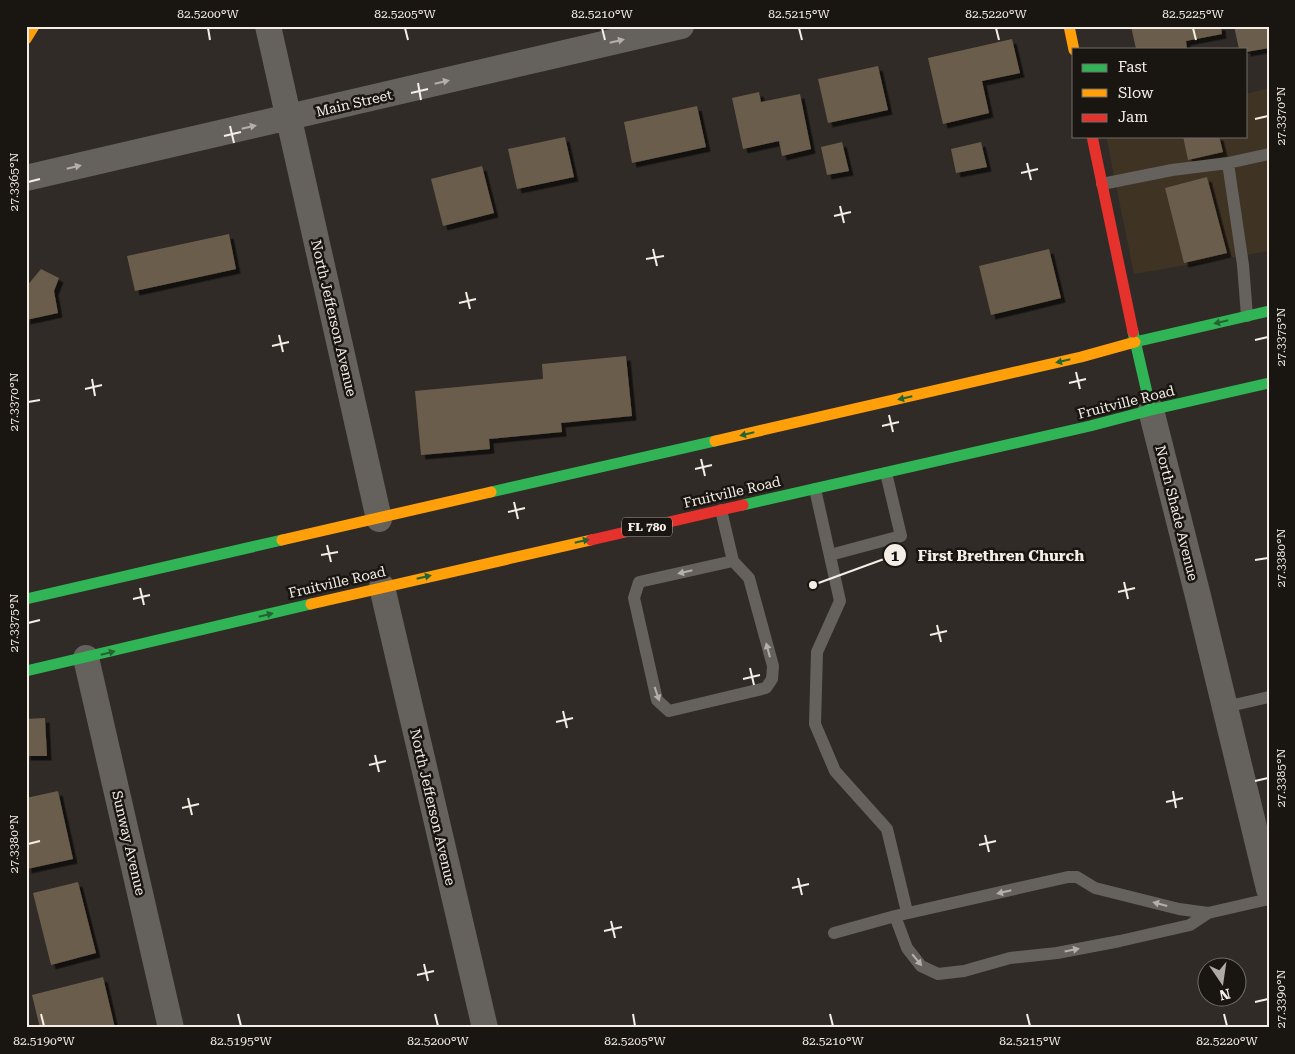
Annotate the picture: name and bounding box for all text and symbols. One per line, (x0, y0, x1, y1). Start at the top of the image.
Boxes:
text: 82.5200°W (177, 7, 240, 21)
text: 82.5205°W (374, 7, 437, 21)
text: 82.5210°W (571, 7, 634, 21)
text: 82.5215°W (768, 7, 831, 21)
text: 82.5220°W (965, 7, 1028, 21)
text: 82.5225°W (1162, 7, 1225, 21)
one-way arrow (609, 37, 625, 45)
legend (1072, 48, 1248, 138)
text: Fast (1118, 58, 1148, 76)
one-way arrow (434, 78, 449, 86)
text: Slow (1118, 84, 1154, 102)
street label: Main Street (314, 86, 394, 120)
text: 27.3370°N (1274, 86, 1288, 145)
text: Jam (1118, 108, 1148, 126)
one-way arrow (242, 123, 257, 131)
text: 27.3365°N (7, 152, 21, 211)
one-way arrow (66, 163, 81, 171)
street label: North Jefferson Avenue (308, 238, 360, 398)
text: 27.3375°N (1274, 307, 1288, 366)
one-way arrow (1214, 318, 1229, 326)
one-way arrow (1056, 357, 1071, 365)
text: 27.3370°N (7, 372, 21, 431)
street label: Fruitville Road (1076, 382, 1176, 422)
one-way arrow (898, 394, 913, 402)
one-way arrow (739, 430, 754, 438)
street label: North Shade Avenue (1152, 444, 1202, 583)
street label: Fruitville Road (682, 473, 782, 511)
road number: FL 780 (622, 518, 672, 536)
text: 27.3380°N (1274, 528, 1288, 587)
one-way arrow (575, 537, 590, 545)
callout: First Brethren Church (883, 540, 1094, 570)
text: 1 (891, 547, 900, 565)
text: First Brethren Church (918, 547, 1084, 565)
street label: Fruitville Road (287, 563, 387, 601)
one-way arrow (677, 568, 693, 576)
one-way arrow (416, 573, 432, 581)
text: 27.3375°N (7, 593, 21, 652)
one-way arrow (258, 611, 273, 619)
one-way arrow (764, 642, 772, 657)
one-way arrow (100, 649, 115, 657)
one-way arrow (653, 687, 661, 702)
street label: North Jefferson Avenue (407, 727, 459, 887)
text: 27.3385°N (1274, 748, 1288, 807)
street label: Sunway Avenue (109, 789, 149, 897)
text: 27.3380°N (7, 814, 21, 873)
one-way arrow (997, 888, 1012, 896)
one-way arrow (1153, 900, 1168, 908)
one-way arrow (1065, 945, 1081, 953)
one-way arrow (911, 954, 922, 967)
north arrow (1198, 956, 1248, 1006)
text: 27.3390°N (1274, 969, 1288, 1028)
text: N (1218, 986, 1232, 1004)
text: 82.5190°W (13, 1034, 76, 1048)
text: 82.5195°W (210, 1034, 273, 1048)
text: 82.5200°W (407, 1034, 470, 1048)
text: 82.5205°W (604, 1034, 667, 1048)
text: 82.5210°W (802, 1034, 865, 1048)
text: 82.5215°W (999, 1034, 1062, 1048)
text: 82.5220°W (1196, 1034, 1259, 1048)

